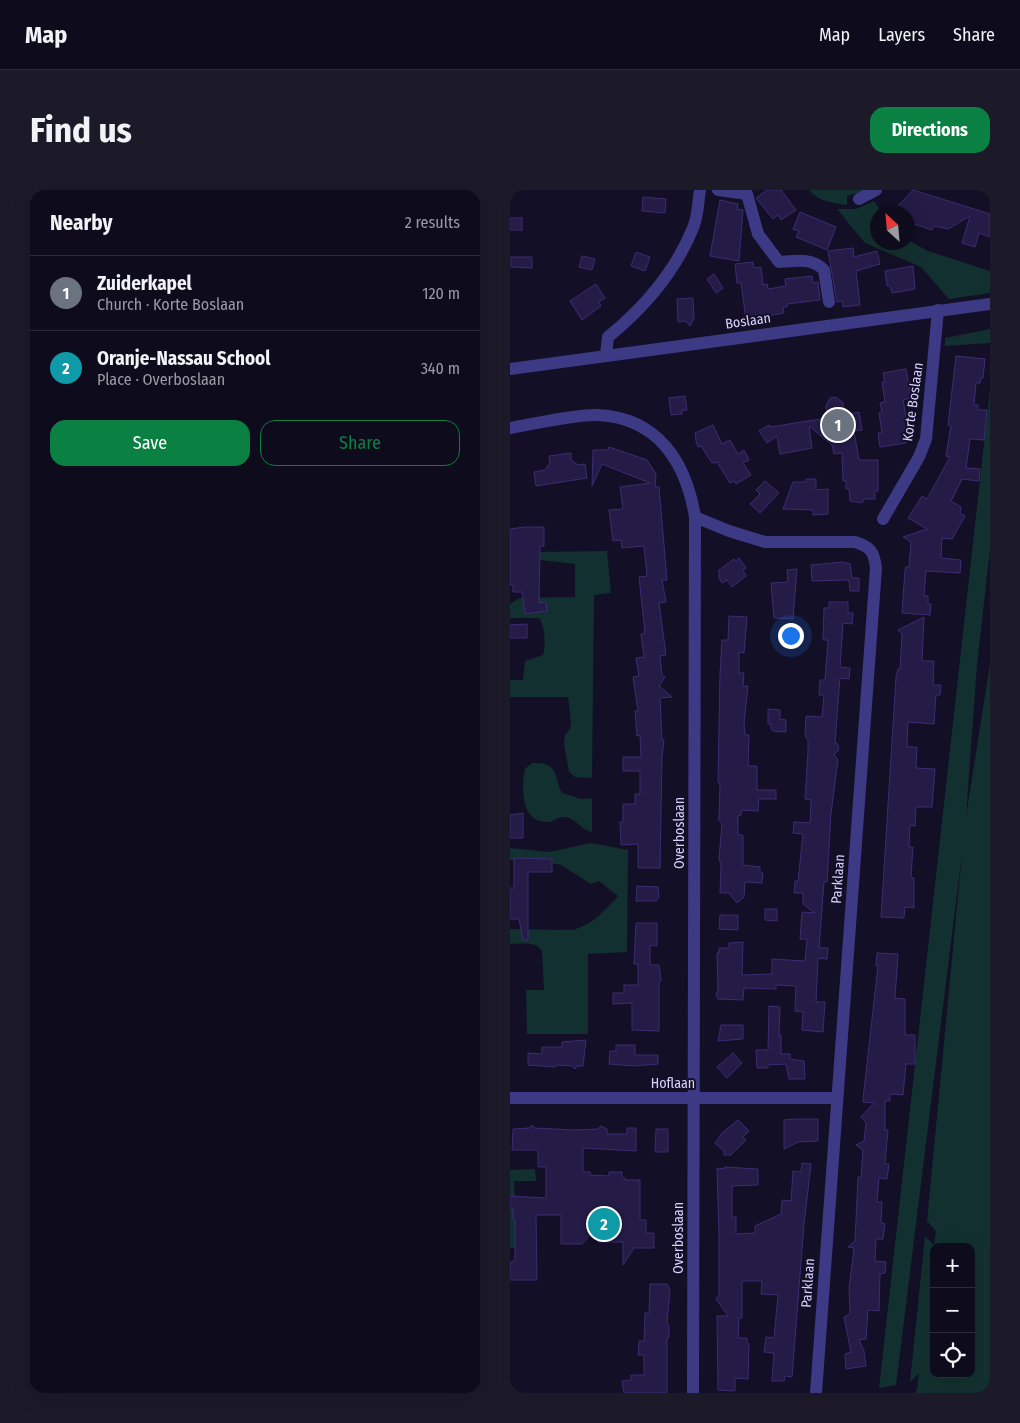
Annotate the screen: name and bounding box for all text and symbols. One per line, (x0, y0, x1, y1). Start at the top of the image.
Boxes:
text: Map (25, 21, 67, 49)
text: Map (819, 24, 850, 46)
text: Layers (878, 24, 925, 46)
text: Share (953, 24, 995, 46)
button: Directions (870, 107, 990, 153)
text: Find us (30, 109, 132, 151)
north arrow (870, 205, 915, 250)
text: Nearby (50, 210, 112, 236)
text: 2 results (405, 213, 460, 232)
text: Zuiderkapel (97, 272, 192, 295)
text: 1 (63, 284, 69, 303)
text: 120 m (422, 284, 460, 303)
text: Church · Korte Boslaan (97, 295, 244, 314)
street label: Boslaan (724, 309, 772, 333)
text: Oranje-Nassau School (97, 347, 270, 370)
text: 2 (62, 359, 70, 378)
text: 340 m (421, 359, 460, 378)
street label: Korte Boslaan (899, 361, 927, 443)
text: Place · Overboslaan (97, 370, 225, 389)
pin: 1 (822, 406, 854, 444)
button: Save (50, 420, 250, 466)
button: Share (260, 420, 460, 466)
your location (778, 623, 804, 649)
street label: Overboslaan (671, 797, 688, 869)
street label: Parklaan (828, 854, 848, 904)
street label: Hoflaan (651, 1075, 695, 1092)
street label: Overboslaan (670, 1202, 687, 1274)
pin: 2 (588, 1205, 620, 1243)
map controls (930, 1243, 975, 1378)
button: + (930, 1243, 975, 1288)
street label: Parklaan (798, 1258, 818, 1308)
button: − (930, 1288, 975, 1333)
button: locate (930, 1333, 975, 1378)

